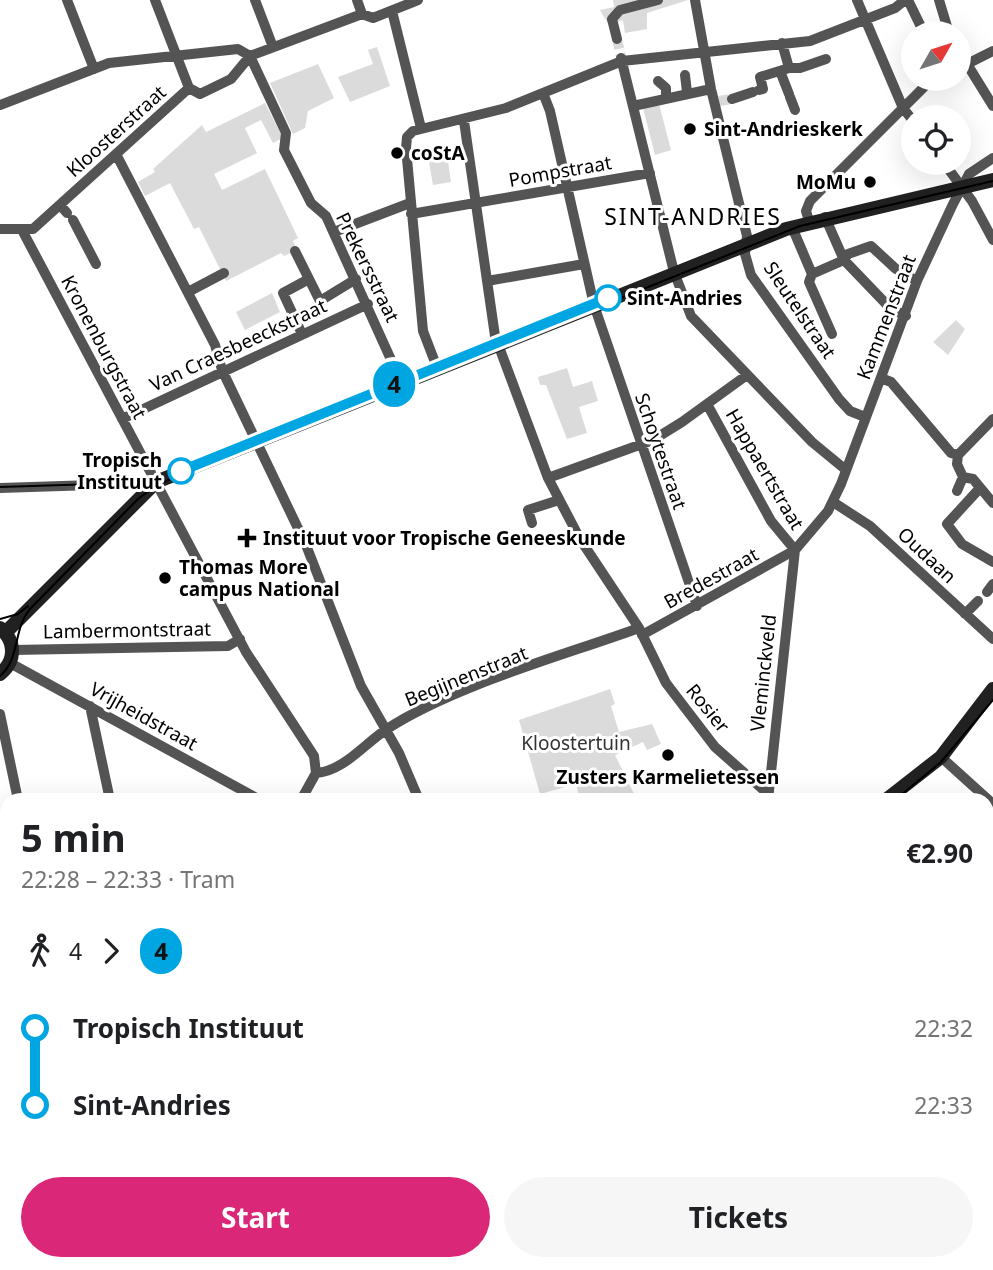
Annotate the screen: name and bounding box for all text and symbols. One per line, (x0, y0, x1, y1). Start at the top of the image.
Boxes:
north arrow (901, 21, 971, 91)
map controls (901, 21, 971, 175)
street label: Kloosterstraat (61, 79, 172, 183)
button: locate (901, 105, 971, 175)
place label: Sint-Andrieskerk (704, 116, 863, 142)
marker: Sint-Andrieskerk (682, 121, 698, 137)
place label: coStA (411, 140, 465, 166)
marker: coStA (389, 145, 405, 161)
street label: Pompstraat (507, 149, 614, 193)
place label: MoMu (796, 169, 856, 195)
marker: MoMu (862, 174, 878, 190)
district label: SINT-ANDRIES (604, 200, 782, 232)
street label: Prekersstraat (330, 208, 406, 326)
street label: Kammenstraat (850, 251, 922, 383)
street label: Sleutelstraat (758, 256, 842, 364)
street label: Kronenburgstraat (55, 271, 153, 424)
marker: Sint-Andries (595, 285, 621, 311)
place label: Sint-Andries (627, 285, 742, 311)
street label: Van Craesbeeckstraat (145, 293, 331, 397)
line badge: 4 (371, 361, 417, 407)
text: 4 (387, 367, 401, 400)
street label: Schoytestraat (629, 389, 693, 513)
street label: Happaertstraat (720, 404, 810, 534)
place label: Tropisch Instituut (78, 447, 162, 495)
marker: Tropisch Instituut (168, 458, 194, 484)
street label: Oudaan (892, 521, 962, 589)
place label: Instituut voor Tropische Geneeskunde (263, 525, 626, 551)
marker: Instituut voor Tropische Geneeskunde (237, 528, 257, 548)
street label: Bredestraat (659, 541, 763, 615)
place label: Thomas More campus National (179, 554, 340, 602)
marker: Thomas More campus National (157, 570, 173, 586)
street label: Vleminckveld (744, 613, 782, 733)
street label: Lambermontstraat (43, 616, 211, 644)
street label: Begijnenstraat (401, 639, 531, 712)
street label: Vrijheidstraat (85, 676, 203, 756)
street label: Rosier (680, 678, 736, 738)
park label: Kloostertuin (521, 730, 631, 756)
marker: Zusters Karmelietessen (660, 747, 676, 763)
place label: Zusters Karmelietessen (557, 764, 779, 790)
text: 5 min (21, 811, 126, 863)
text: €2.90 (906, 835, 973, 871)
text: 22:28 – 22:33 · Tram (21, 863, 235, 895)
icon: walk (21, 932, 59, 970)
icon: forward (92, 932, 130, 970)
text: 4 (154, 934, 168, 967)
text: 4 (69, 935, 82, 967)
text: Tropisch Instituut (73, 1010, 304, 1046)
text: 22:32 (914, 1012, 973, 1044)
text: Sint-Andries (73, 1087, 231, 1123)
text: 22:33 (914, 1089, 973, 1121)
button: Start (21, 1177, 490, 1257)
button: Tickets (504, 1177, 973, 1257)

